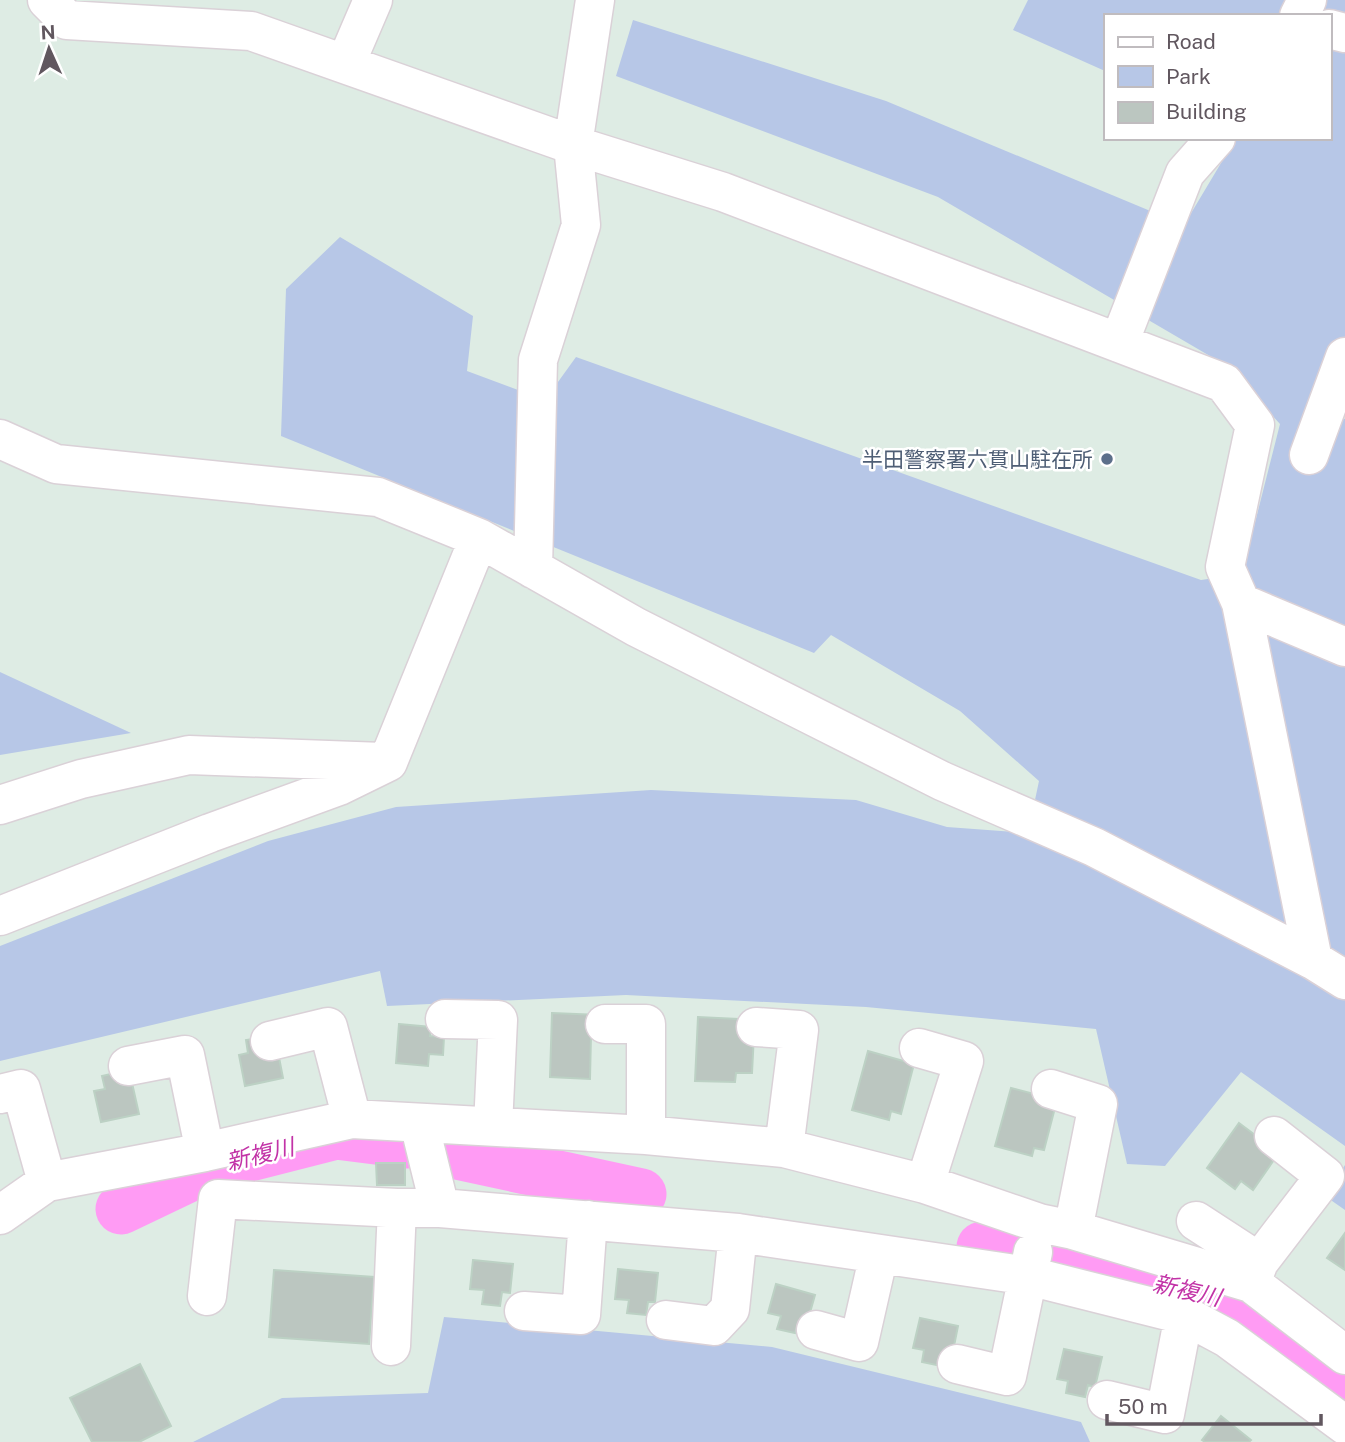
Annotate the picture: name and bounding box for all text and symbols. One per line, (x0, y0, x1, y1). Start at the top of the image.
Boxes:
north arrow (14, 14, 84, 84)
legend (1104, 14, 1331, 140)
text: N (40, 21, 56, 43)
text: Road (1166, 29, 1216, 54)
text: Park (1166, 64, 1211, 89)
text: Building (1166, 99, 1247, 124)
place label: 半田警察署六貫山駐在所 (862, 447, 1093, 472)
marker: 半田警察署六貫山駐在所 (1099, 451, 1115, 467)
water label: 新複川 (223, 1132, 300, 1175)
water label: 新複川 (1150, 1269, 1227, 1312)
scale bar (1107, 1382, 1320, 1426)
text: 50 m (1118, 1394, 1168, 1419)

